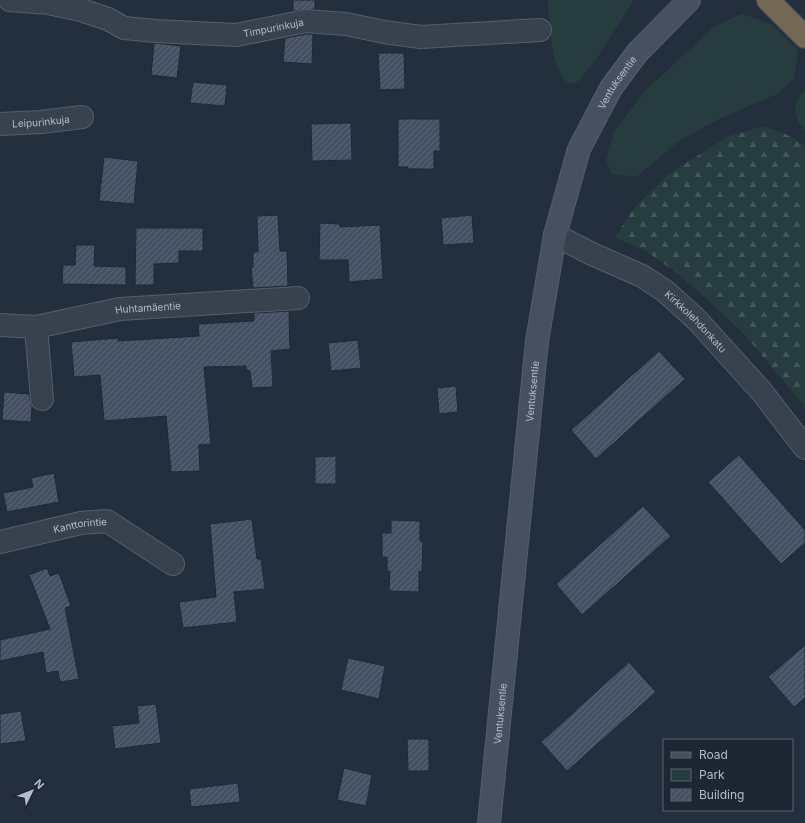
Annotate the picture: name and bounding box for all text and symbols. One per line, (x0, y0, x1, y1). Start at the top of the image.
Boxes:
street label: Timpurinkuja (242, 16, 305, 39)
street label: Ventuksentie (595, 53, 639, 111)
street label: Leipurinkuja (12, 113, 70, 129)
street label: Kirkkolehdonkatu (662, 288, 729, 355)
street label: Huhtamäentie (114, 299, 181, 316)
street label: Ventuksentie (523, 360, 541, 422)
street label: Kanttorintie (52, 515, 107, 535)
street label: Ventuksentie (491, 682, 509, 745)
legend (663, 739, 793, 811)
text: Road (699, 747, 728, 762)
text: Park (699, 767, 725, 782)
north arrow (12, 771, 52, 811)
text: N (31, 776, 47, 792)
text: Building (699, 787, 744, 802)

